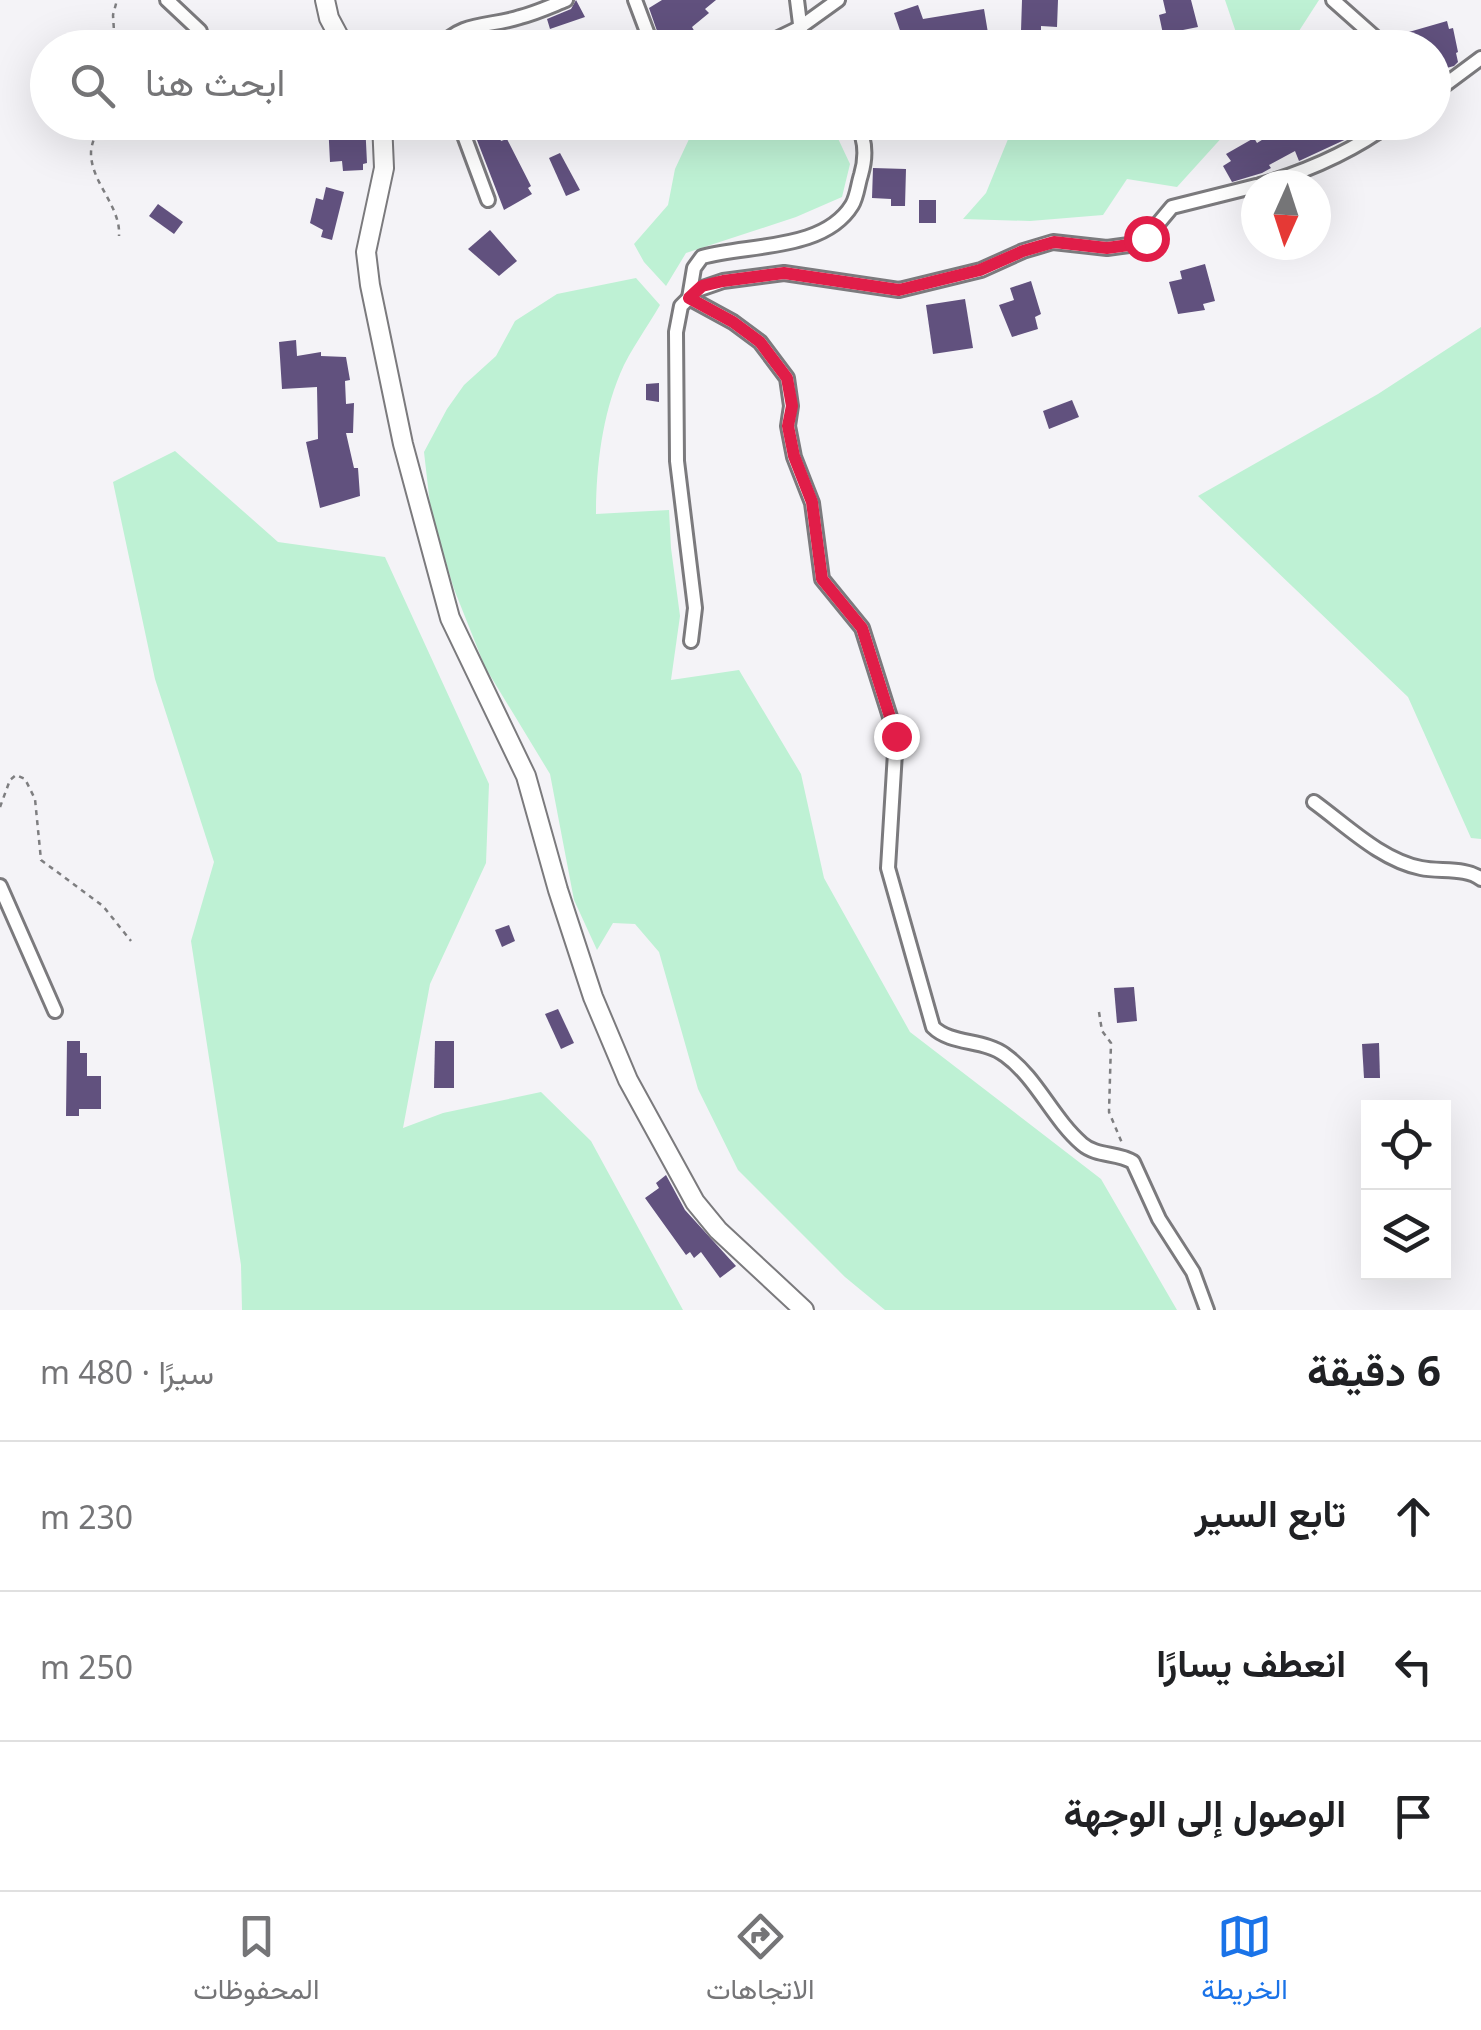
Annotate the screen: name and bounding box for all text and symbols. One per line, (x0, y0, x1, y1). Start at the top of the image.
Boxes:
search box (30, 30, 1451, 140)
text: ابحث هنا (145, 55, 285, 107)
icon: search (65, 58, 120, 113)
north arrow (1241, 170, 1331, 260)
route start (1124, 216, 1170, 262)
route end (874, 714, 920, 760)
map controls (1361, 1100, 1451, 1280)
button: locate (1361, 1100, 1451, 1190)
button: layers (1361, 1190, 1451, 1280)
text: 6 دقيقة (1307, 1341, 1441, 1398)
text: سيرًا · 480 m (40, 1350, 214, 1393)
text: تابع السير (1194, 1486, 1346, 1538)
icon: ahead (1386, 1489, 1441, 1544)
text: 230 m (40, 1495, 133, 1538)
text: انعطف يسارًا (1156, 1636, 1346, 1688)
icon: left (1386, 1639, 1441, 1694)
text: 250 m (40, 1645, 133, 1688)
text: الوصول إلى الوجهة (1064, 1786, 1346, 1838)
icon: arrive (1386, 1789, 1441, 1844)
tab: المحفوظات (193, 1909, 319, 2014)
tab: الاتجاهات (706, 1909, 815, 2014)
tab: الخريطة (1201, 1909, 1288, 2014)

